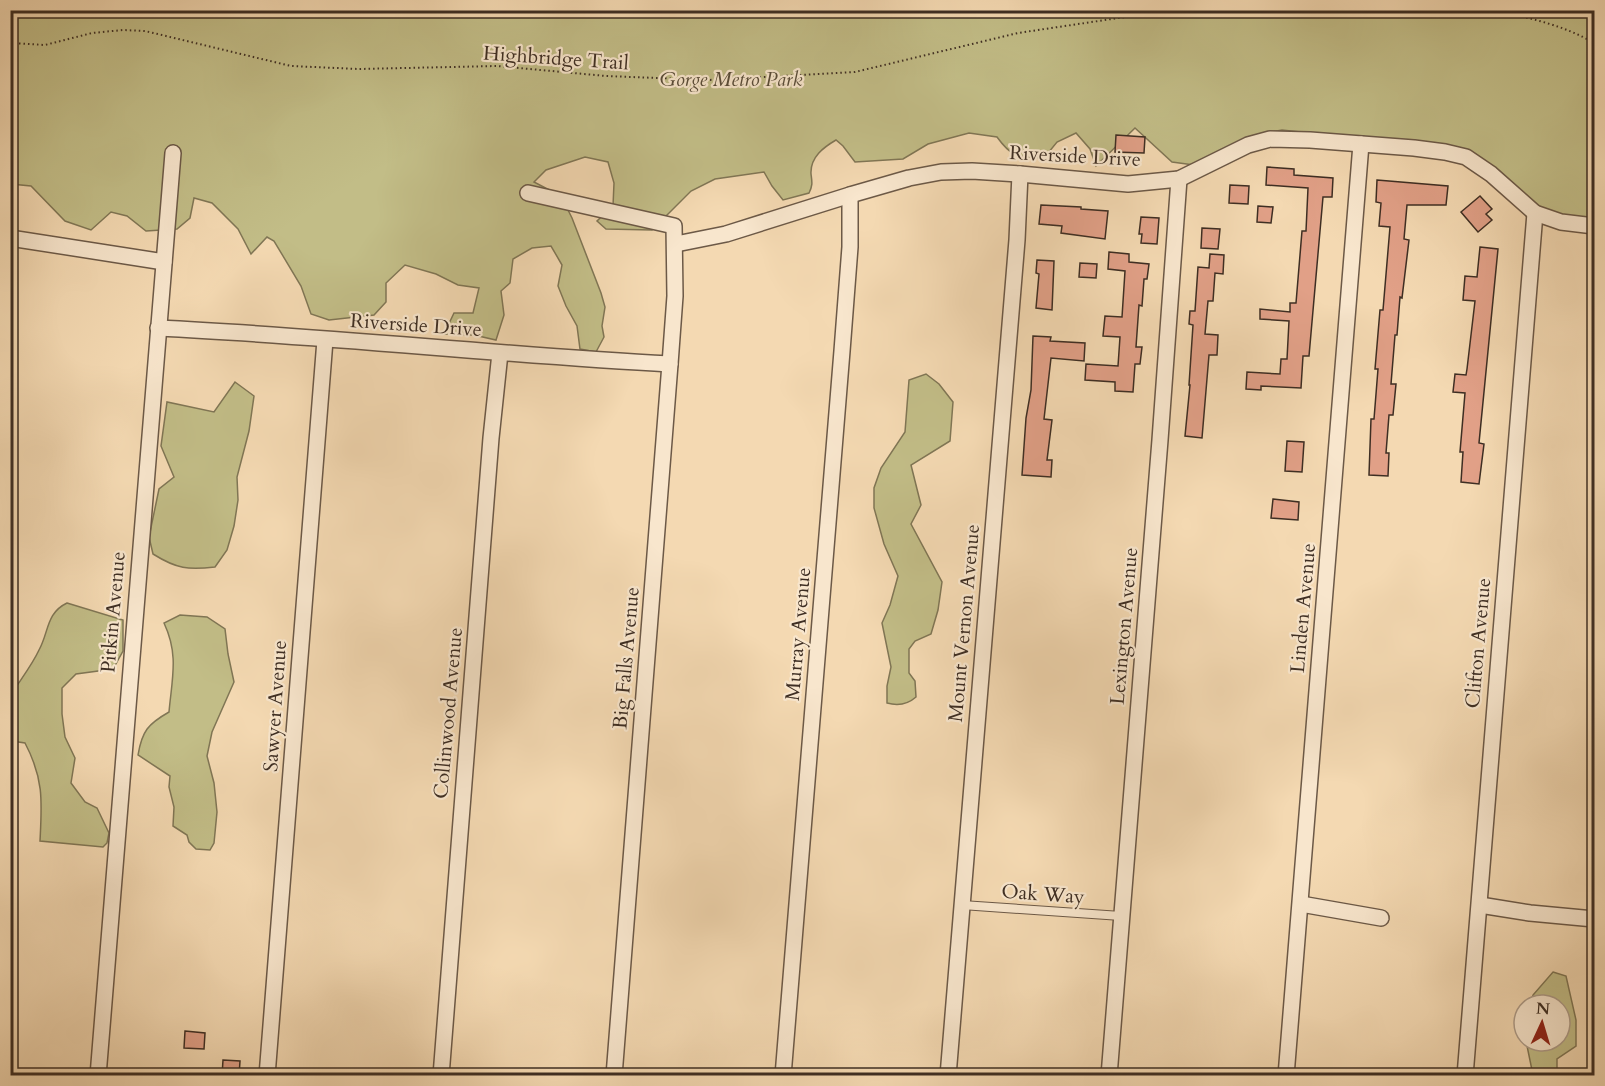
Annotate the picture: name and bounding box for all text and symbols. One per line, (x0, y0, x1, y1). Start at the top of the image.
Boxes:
street label: Highbridge Trail (482, 39, 630, 77)
park label: Gorge Metro Park (660, 66, 803, 93)
street label: Riverside Drive (1009, 139, 1141, 173)
street label: Riverside Drive (349, 307, 483, 343)
street label: Mount Vernon Avenue (942, 523, 986, 723)
street label: Linden Avenue (1284, 542, 1322, 674)
street label: Lexington Avenue (1104, 546, 1144, 706)
street label: Pitkin Avenue (94, 550, 132, 674)
street label: Murray Avenue (779, 566, 817, 702)
street label: Clifton Avenue (1459, 577, 1497, 709)
street label: Big Falls Avenue (606, 586, 646, 730)
street label: Collinwood Avenue (427, 626, 469, 800)
street label: Sawyer Avenue (257, 639, 293, 773)
street label: Oak Way (1001, 878, 1086, 910)
north arrow (1512, 993, 1572, 1053)
text: N (1535, 998, 1551, 1020)

